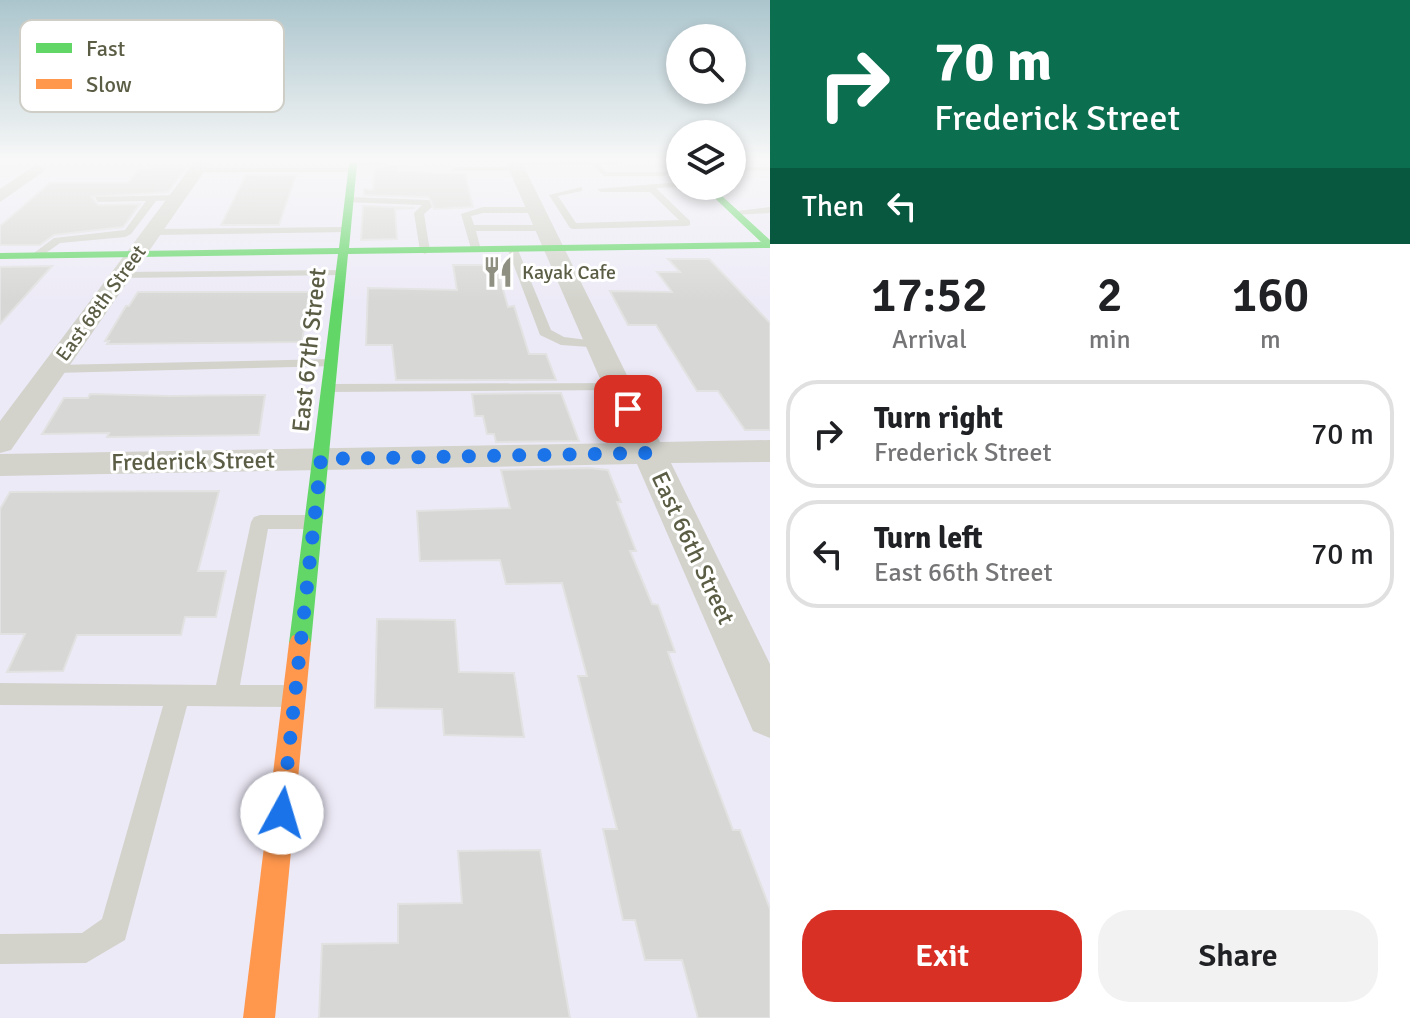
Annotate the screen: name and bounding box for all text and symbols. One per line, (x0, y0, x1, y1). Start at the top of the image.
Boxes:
legend (20, 20, 284, 112)
map controls (666, 24, 746, 200)
button: search (666, 24, 746, 104)
text: 70 m (934, 27, 1052, 96)
icon: right (802, 32, 906, 136)
text: Fast (86, 35, 126, 62)
text: Slow (86, 71, 132, 98)
text: Frederick Street (934, 96, 1180, 141)
button: layers (666, 120, 746, 200)
icon: left (880, 184, 924, 228)
text: Then (802, 188, 864, 225)
street label: East 68th Street (50, 240, 152, 366)
restaurant icon: Kayak Cafe (481, 255, 515, 289)
place label: Kayak Cafe (522, 260, 616, 285)
street label: East 67th Street (285, 266, 333, 434)
text: 17:52 (871, 266, 988, 325)
text: 2 (1097, 266, 1123, 325)
text: 160 (1231, 266, 1309, 325)
text: Arrival (892, 324, 967, 356)
text: min (1089, 324, 1131, 356)
text: m (1260, 324, 1281, 356)
pin (594, 375, 662, 443)
icon: arrive (606, 387, 650, 431)
text: Turn right (874, 400, 1003, 437)
icon: right (806, 412, 850, 456)
text: 70 m (1311, 416, 1374, 453)
text: Frederick Street (874, 437, 1052, 469)
street label: Frederick Street (111, 445, 275, 477)
street label: East 66th Street (645, 467, 741, 629)
text: Turn left (874, 520, 983, 557)
icon: left (806, 532, 850, 576)
text: 70 m (1311, 536, 1374, 573)
text: East 66th Street (874, 557, 1053, 589)
position arrow (240, 771, 324, 855)
button: Exit (802, 910, 1082, 1002)
button: Share (1098, 910, 1378, 1002)

